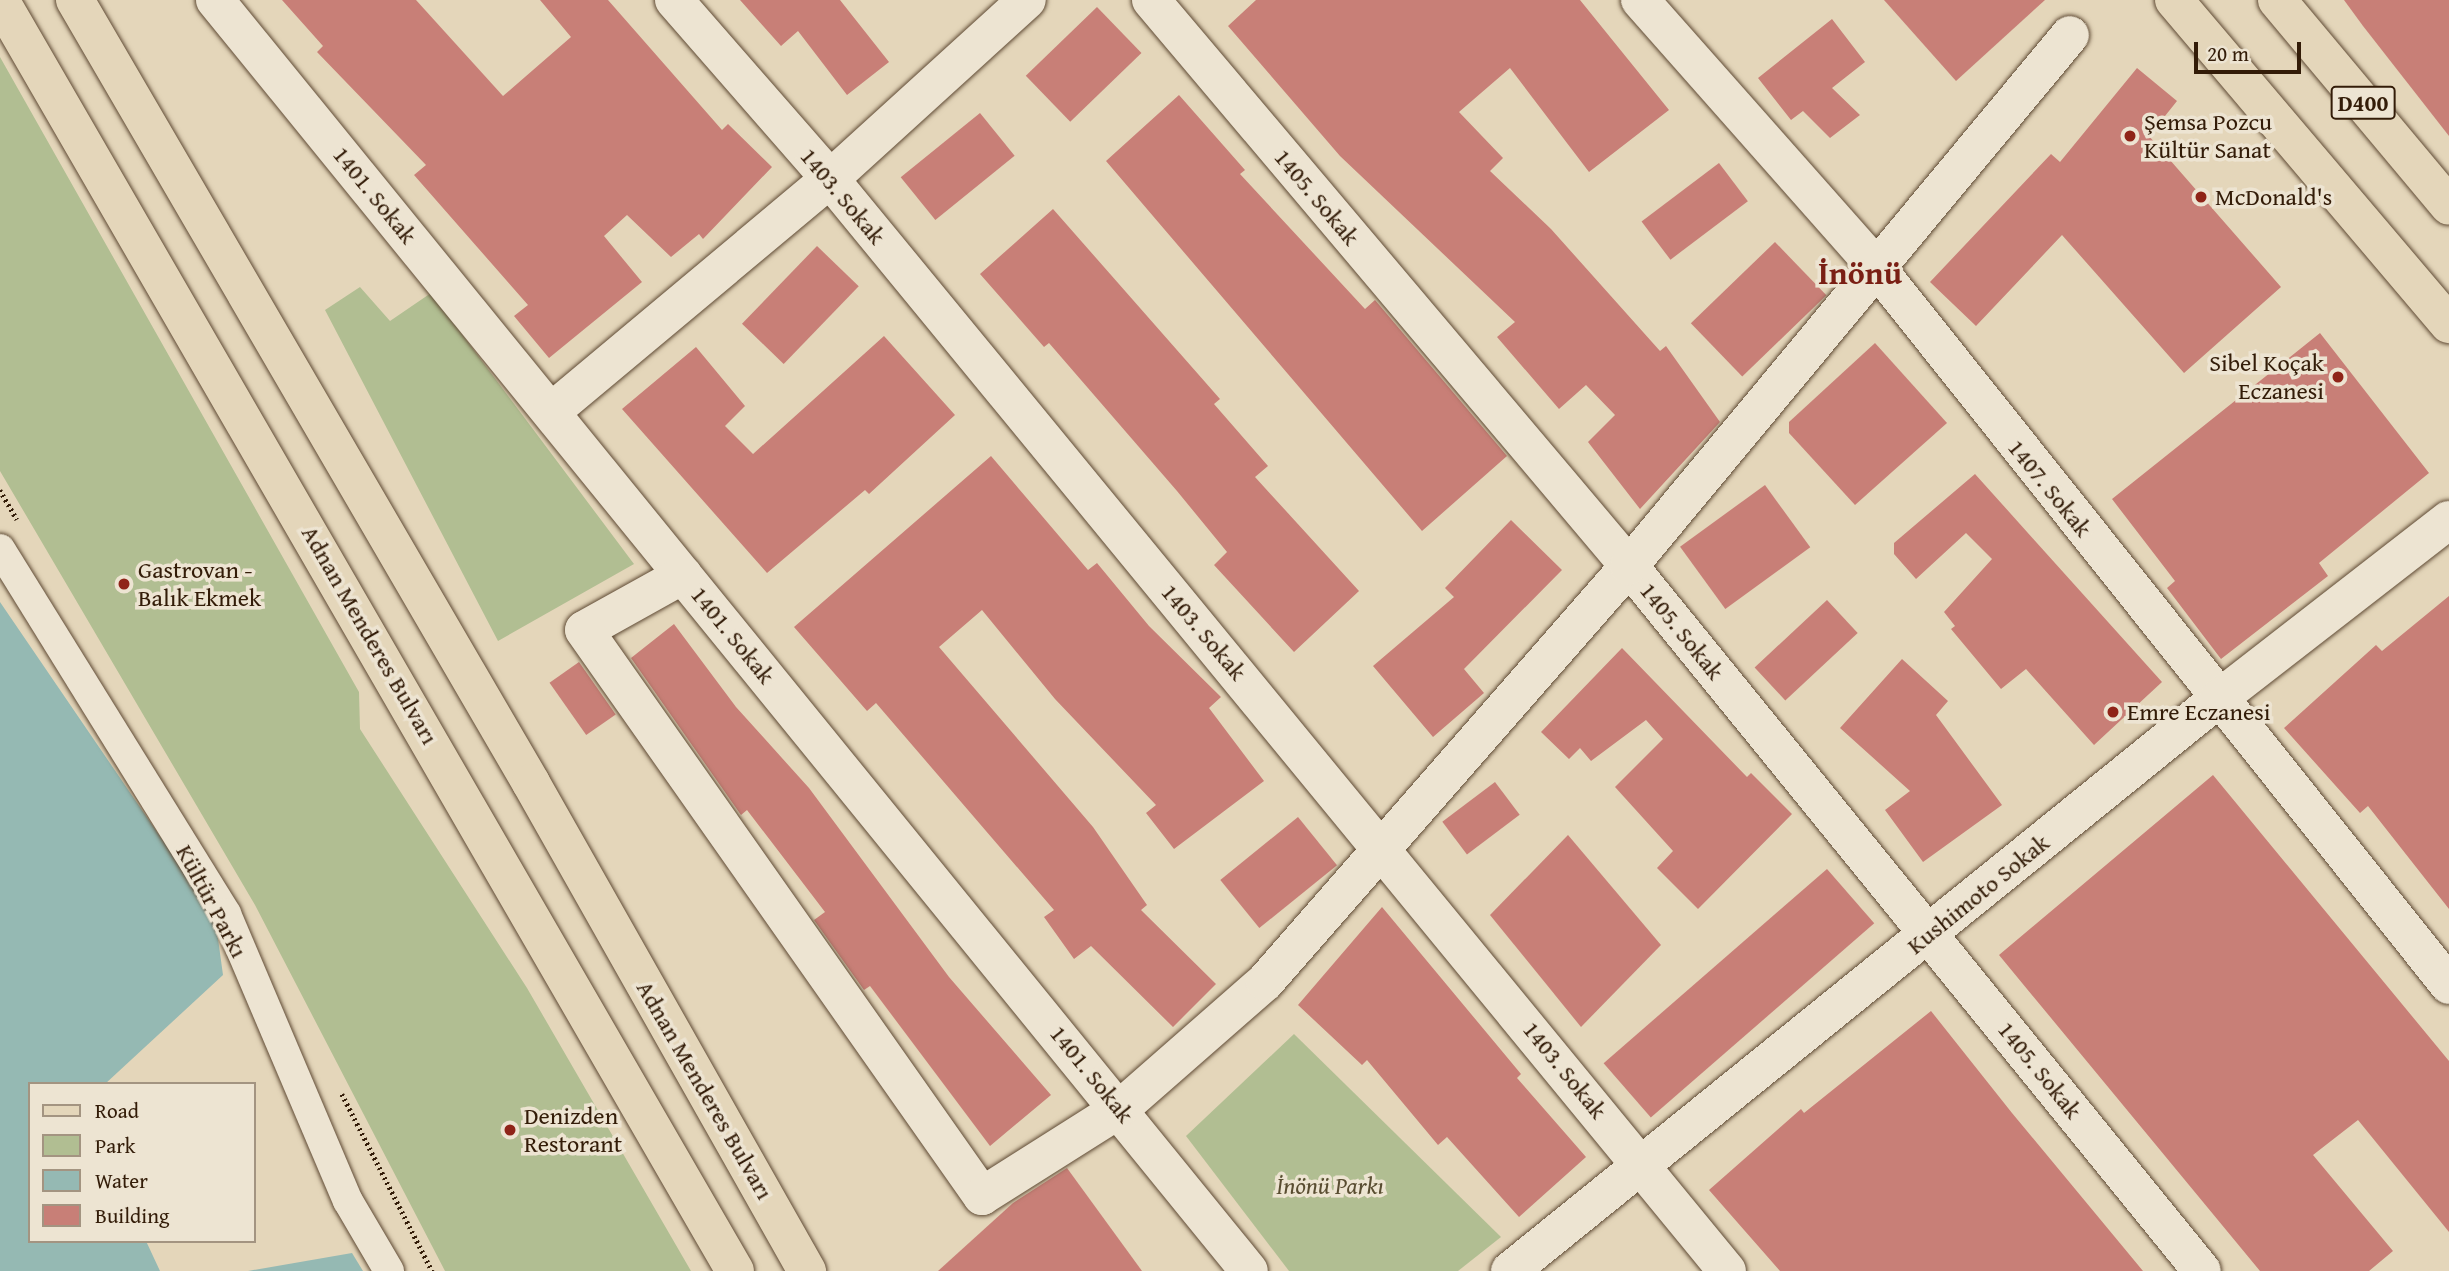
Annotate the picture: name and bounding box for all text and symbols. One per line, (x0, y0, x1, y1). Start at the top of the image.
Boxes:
scale bar (2197, 28, 2304, 72)
text: 20 m (2207, 38, 2249, 69)
road number: D400 (2330, 83, 2396, 122)
place label: Şemsa Pozcu Kültür Sanat (2144, 108, 2272, 164)
marker: Şemsa Pozcu Kültür Sanat (2122, 128, 2138, 144)
street label: 1401. Sokak (327, 140, 423, 250)
street label: 1403. Sokak (794, 142, 892, 250)
street label: 1405. Sokak (1268, 143, 1366, 251)
place label: McDonald's (2215, 183, 2332, 211)
marker: McDonald's (2193, 189, 2209, 205)
district label: İnönü (1818, 254, 1902, 292)
place label: Sibel Koçak Eczanesi (2209, 349, 2324, 405)
marker: Sibel Koçak Eczanesi (2330, 369, 2346, 385)
street label: 1407. Sokak (2002, 433, 2098, 543)
street label: Adnan Menderes Bulvarı (296, 520, 444, 750)
place label: Gastrovan - Balık Ekmek (138, 556, 261, 612)
marker: Gastrovan - Balık Ekmek (116, 576, 132, 592)
street label: 1405. Sokak (1634, 576, 1730, 686)
street label: 1403. Sokak (1155, 578, 1253, 686)
street label: 1401. Sokak (685, 580, 781, 690)
place label: Emre Eczanesi (2127, 698, 2270, 726)
marker: Emre Eczanesi (2105, 704, 2121, 720)
street label: Kushimoto Sokak (1901, 828, 2055, 960)
street label: Kültür Parkı (170, 840, 254, 962)
street label: Adnan Menderes Bulvarı (631, 975, 779, 1205)
street label: 1403. Sokak (1517, 1015, 1613, 1125)
street label: 1405. Sokak (1992, 1015, 2088, 1125)
street label: 1401. Sokak (1044, 1019, 1140, 1129)
legend (28, 1082, 256, 1243)
text: Road (95, 1095, 139, 1126)
place label: Denizden Restorant (524, 1102, 622, 1158)
marker: Denizden Restorant (502, 1122, 518, 1138)
text: Park (95, 1130, 136, 1161)
text: Water (95, 1165, 148, 1196)
park label: İnönü Parkı (1276, 1172, 1384, 1200)
text: Building (95, 1200, 169, 1231)

